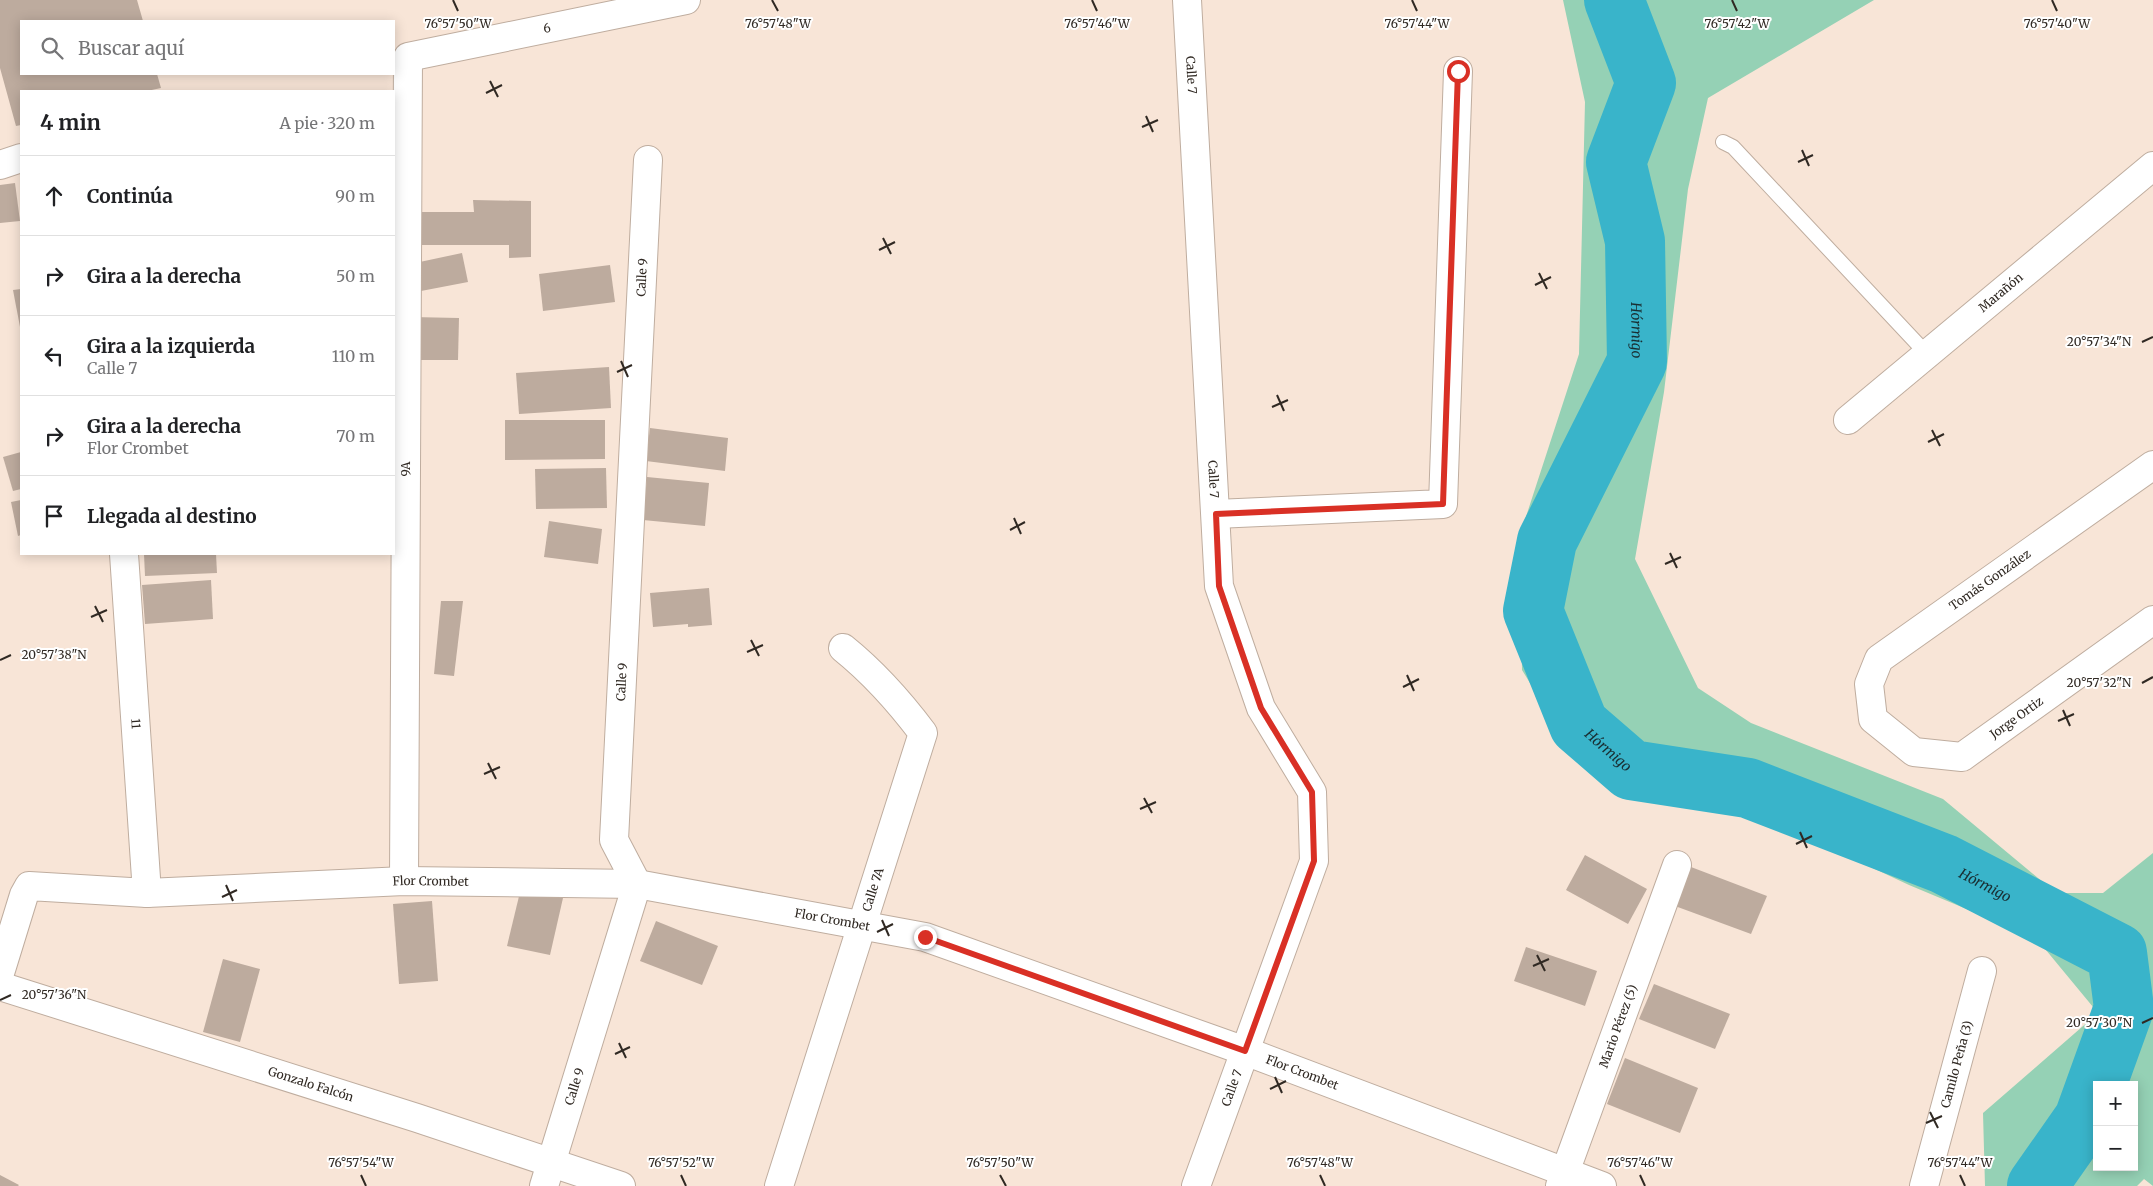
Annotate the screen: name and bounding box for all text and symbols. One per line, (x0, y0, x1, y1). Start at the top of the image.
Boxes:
text: 76°57'50"W (425, 16, 492, 31)
text: 76°57'48"W (745, 16, 812, 31)
text: 76°57'46"W (1064, 16, 1131, 31)
text: 76°57'44"W (1384, 16, 1451, 31)
text: 76°57'42"W (1704, 16, 1771, 31)
text: 76°57'40"W (2024, 16, 2091, 31)
search box (20, 20, 395, 75)
street label: 6 (542, 20, 552, 36)
icon: search (38, 34, 66, 62)
text: Buscar aquí (78, 36, 184, 60)
street label: Calle 7 (1183, 56, 1200, 94)
route start (1447, 60, 1470, 83)
text: 4 min (40, 109, 101, 136)
text: A pie · 320 m (279, 113, 375, 133)
icon: ahead (40, 182, 68, 210)
text: Continúa (87, 184, 173, 208)
text: 90 m (335, 186, 375, 206)
street label: Calle 9 (633, 258, 650, 297)
icon: right (40, 262, 68, 290)
text: Gira a la derecha (87, 264, 241, 288)
text: 50 m (336, 266, 375, 286)
street label: Marañón (1975, 270, 2026, 315)
water label: Hórmigo (1627, 301, 1646, 359)
text: Gira a la izquierda (87, 334, 255, 358)
text: 20°57'34"N (2067, 334, 2132, 349)
icon: left (40, 342, 68, 370)
text: 110 m (332, 346, 375, 366)
text: Calle 7 (87, 358, 137, 378)
text: Gira a la derecha (87, 414, 241, 438)
icon: right (40, 422, 68, 450)
text: 70 m (336, 426, 375, 446)
text: Flor Crombet (87, 438, 189, 458)
street label: Calle 7 (1205, 460, 1222, 499)
street label: 9A (398, 461, 413, 477)
icon: arrive (40, 502, 68, 530)
text: Llegada al destino (87, 504, 257, 528)
street label: Tomás González (1946, 546, 2034, 613)
text: 20°57'38"N (21, 647, 87, 662)
street label: Calle 9 (613, 662, 630, 701)
text: 20°57'32"N (2067, 675, 2132, 690)
street label: Jorge Ortiz (1986, 693, 2046, 742)
street label: 11 (128, 718, 144, 730)
water label: Hórmigo (1580, 724, 1635, 775)
water label: Hórmigo (1955, 864, 2014, 906)
street label: Calle 7A (859, 865, 887, 913)
street label: Flor Crombet (392, 873, 469, 889)
street label: Flor Crombet (794, 905, 872, 934)
route end (914, 926, 937, 949)
street label: Mario Pérez (5) (1596, 982, 1640, 1070)
text: 20°57'36"N (22, 987, 87, 1002)
text: 20°57'30"N (2066, 1015, 2133, 1030)
street label: Camilo Peña (3) (1937, 1019, 1975, 1110)
street label: Flor Crombet (1264, 1052, 1341, 1093)
street label: Gonzalo Falcón (266, 1063, 356, 1104)
street label: Calle 9 (561, 1066, 587, 1107)
street label: Calle 7 (1218, 1067, 1245, 1108)
map controls (2093, 1081, 2138, 1171)
button: + (2093, 1081, 2138, 1126)
button: − (2093, 1126, 2138, 1171)
text: 76°57'54"W (328, 1155, 395, 1170)
text: 76°57'52"W (648, 1155, 715, 1170)
text: 76°57'50"W (967, 1155, 1034, 1170)
text: 76°57'48"W (1287, 1155, 1354, 1170)
text: 76°57'46"W (1607, 1155, 1674, 1170)
text: 76°57'44"W (1927, 1155, 1994, 1170)

